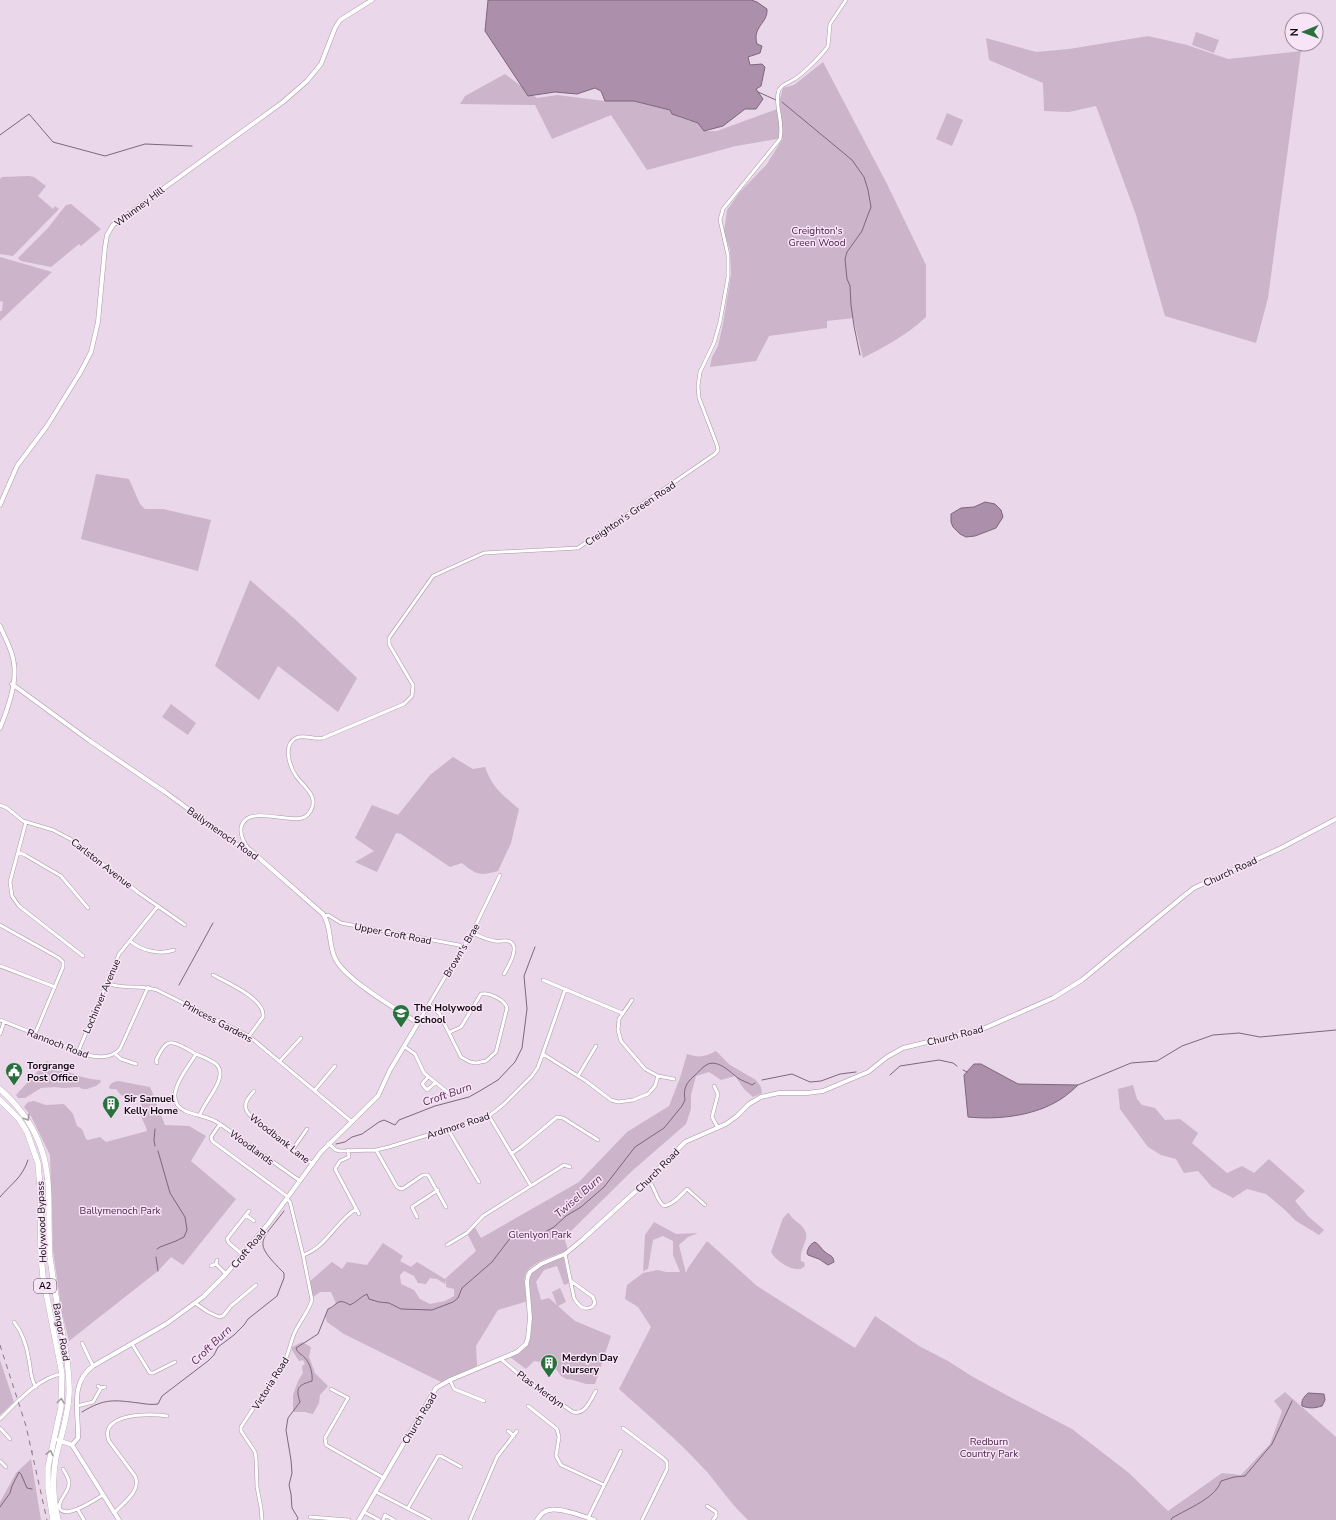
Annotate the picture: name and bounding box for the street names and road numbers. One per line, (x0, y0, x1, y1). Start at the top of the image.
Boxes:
street label: Whinney Hill (112, 183, 167, 230)
street label: Creighton's Green Road (582, 478, 679, 549)
street label: Ballymenoch Road (184, 804, 261, 864)
street label: Carlston Avenue (68, 835, 135, 892)
street label: Church Road (1201, 853, 1260, 890)
street label: Upper Croft Road (353, 920, 433, 948)
street label: Brown's Brae (440, 921, 483, 980)
street label: Lochinver Avenue (80, 957, 124, 1036)
street label: Princess Gardens (180, 997, 255, 1046)
street label: Church Road (926, 1022, 985, 1050)
street label: Rannoch Road (25, 1026, 91, 1062)
street label: Ardmore Road (425, 1109, 492, 1143)
street label: Woodbank Lane (246, 1111, 313, 1167)
street label: Woodlands (226, 1127, 277, 1169)
street label: Church Road (632, 1145, 683, 1196)
street label: Holywood Bypass (34, 1181, 50, 1263)
street label: Croft Road (228, 1226, 270, 1272)
road number: A2 (34, 1279, 56, 1293)
street label: Bangor Road (49, 1302, 73, 1362)
street label: Victoria Road (249, 1354, 293, 1413)
street label: Plas Merdyn (514, 1368, 567, 1412)
street label: Church Road (399, 1390, 441, 1447)

